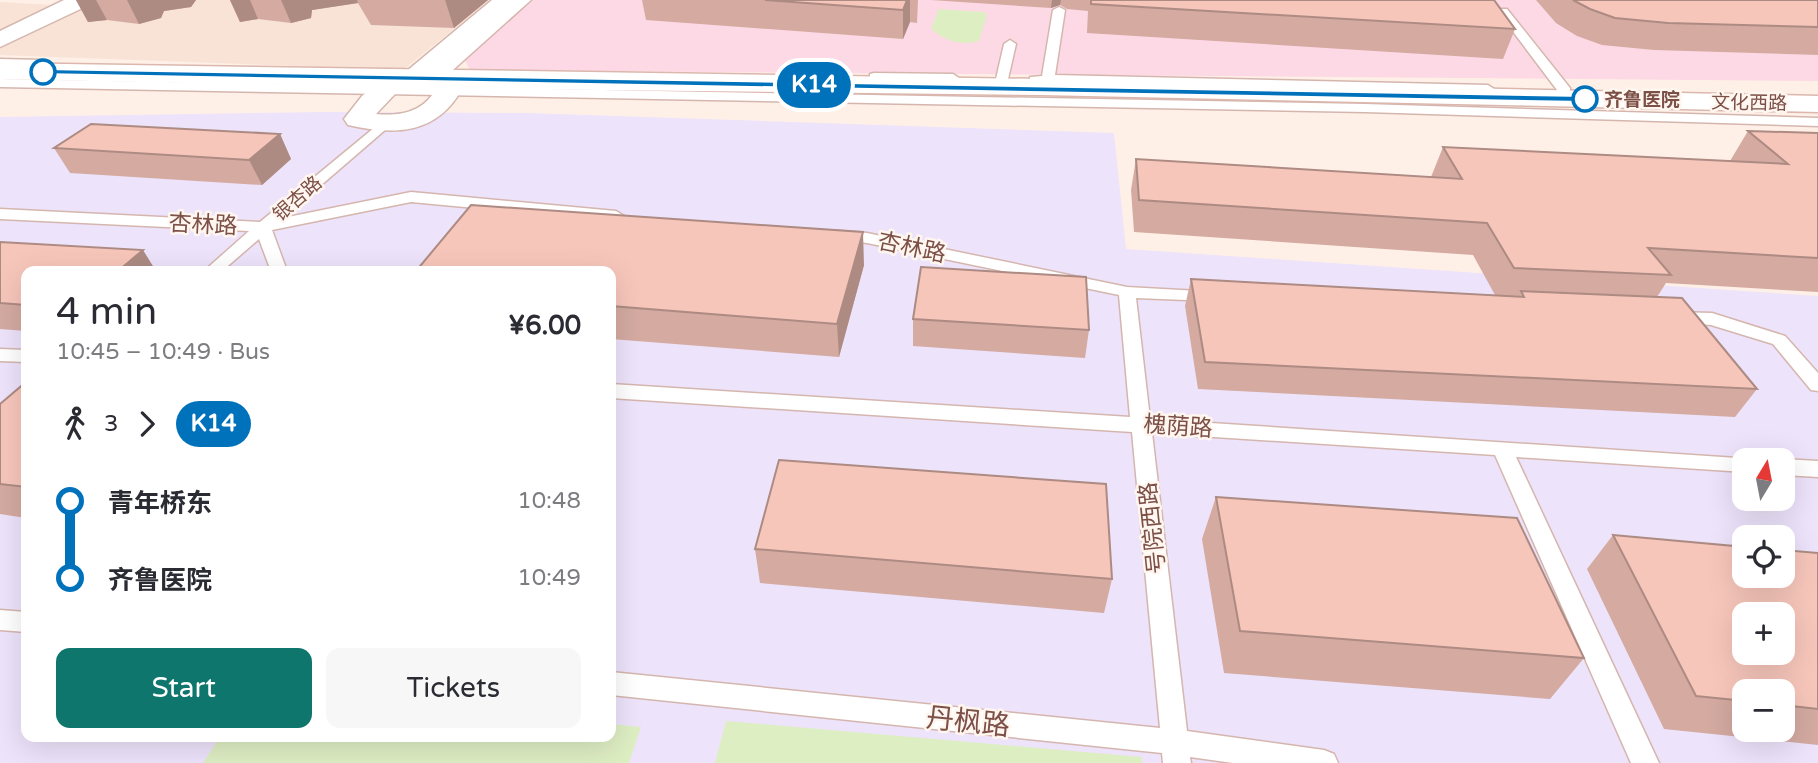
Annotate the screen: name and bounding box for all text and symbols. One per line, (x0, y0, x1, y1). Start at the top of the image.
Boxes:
unlabelled marker (30, 59, 56, 85)
line badge: K14 (774, 62, 854, 108)
text: K14 (791, 70, 837, 99)
marker: 齐鲁医院 (1572, 86, 1598, 112)
place label: 齐鲁医院 (1604, 89, 1680, 111)
street label: 文化西路 (1711, 91, 1787, 115)
street label: 银杏路 (269, 172, 326, 226)
street label: 杏林路 (168, 209, 238, 241)
street label: 杏林路 (875, 227, 948, 269)
text: 4 min (56, 289, 157, 335)
text: ¥6.00 (508, 310, 581, 341)
text: 10:45 – 10:49 · Bus (56, 338, 270, 366)
icon: walk (56, 405, 94, 443)
icon: forward (128, 405, 166, 443)
text: K14 (190, 409, 237, 438)
text: 3 (104, 410, 118, 438)
street label: 槐荫路 (1143, 411, 1213, 443)
north arrow (1732, 448, 1796, 511)
map controls (1732, 448, 1795, 742)
street label: 号院西路 (1134, 481, 1172, 575)
text: 10:48 (517, 487, 581, 515)
text: 青年桥东 (108, 488, 212, 519)
button: locate (1732, 525, 1795, 588)
text: 10:49 (517, 564, 581, 592)
text: 齐鲁医院 (108, 565, 212, 596)
button: + (1732, 602, 1795, 665)
button: Start (56, 648, 312, 728)
button: Tickets (326, 648, 581, 728)
button: − (1732, 679, 1795, 742)
street label: 丹枫路 (924, 701, 1011, 743)

